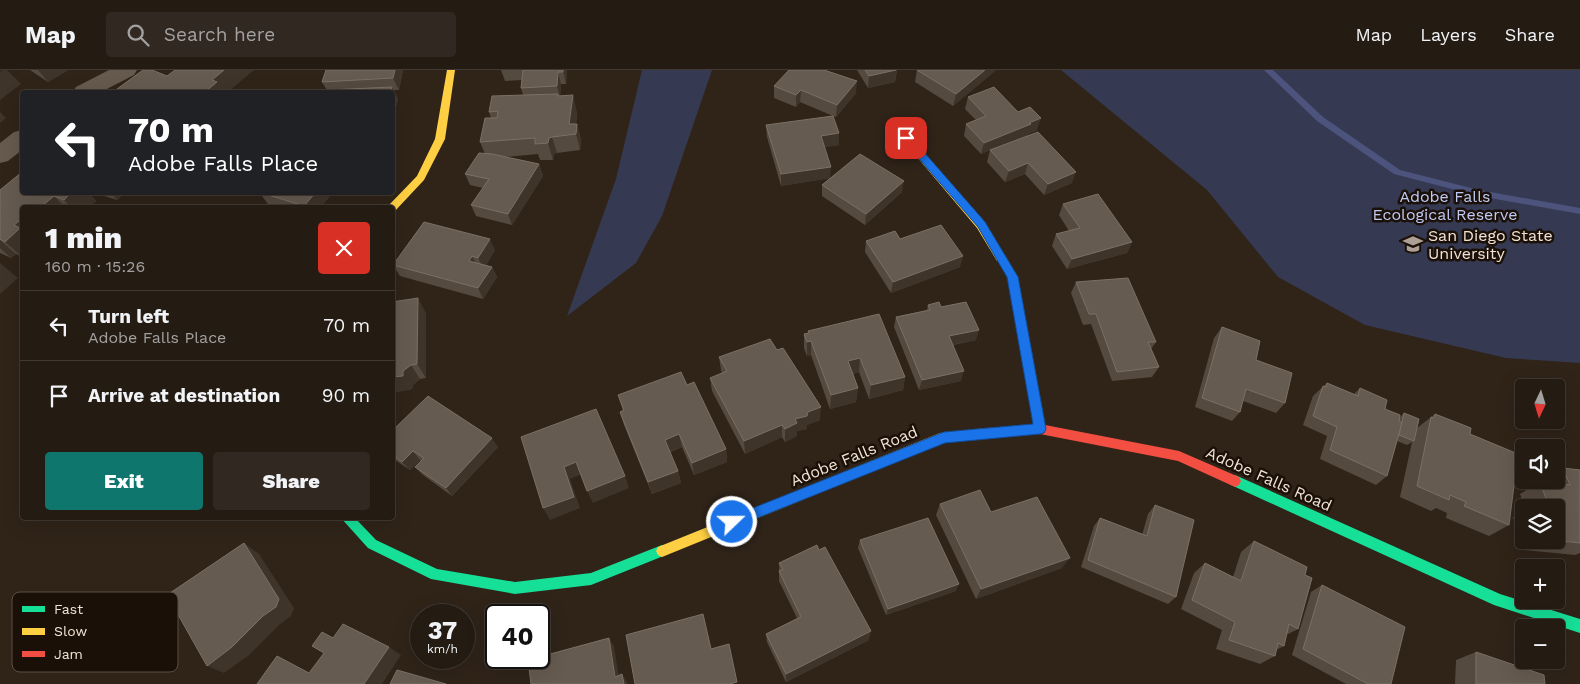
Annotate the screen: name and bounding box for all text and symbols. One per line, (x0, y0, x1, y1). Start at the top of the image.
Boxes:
search box (106, 12, 456, 57)
text: Map (25, 21, 76, 49)
icon: search (124, 21, 152, 49)
text: Search here (164, 23, 275, 46)
text: Map (1355, 24, 1392, 45)
text: Layers (1420, 24, 1477, 45)
text: Share (1505, 24, 1555, 45)
text: 70 m (128, 109, 214, 151)
icon: left (45, 110, 110, 175)
pin (885, 117, 927, 159)
icon: arrive (892, 124, 920, 152)
text: Adobe Falls Place (128, 151, 318, 176)
park label: Adobe Falls Ecological Reserve (1373, 187, 1517, 224)
text: 1 min (45, 220, 122, 255)
button: close (318, 222, 370, 274)
place label: San Diego State University (1428, 226, 1553, 263)
school or university icon: San Diego State University (1402, 233, 1424, 255)
text: 160 m · 15:26 (45, 257, 145, 276)
text: Turn left (88, 305, 169, 328)
icon: left (45, 312, 73, 340)
text: 70 m (323, 314, 370, 337)
text: Adobe Falls Place (88, 328, 226, 347)
north arrow (1515, 379, 1565, 429)
map controls (1515, 379, 1565, 669)
icon: arrive (45, 382, 73, 410)
text: Arrive at destination (88, 384, 280, 407)
text: 90 m (322, 384, 370, 407)
street label: Adobe Falls Road (788, 422, 920, 490)
button: sound (1515, 439, 1565, 489)
street label: Adobe Falls Road (1203, 443, 1335, 515)
button: Exit (45, 452, 203, 510)
button: Share (213, 452, 370, 510)
position arrow (705, 495, 757, 547)
button: layers (1515, 499, 1565, 549)
button: + (1515, 559, 1565, 609)
legend (12, 592, 178, 672)
text: Fast (54, 601, 83, 617)
speed limit sign: 40 (485, 604, 550, 669)
text: 37 (428, 616, 457, 645)
button: − (1515, 619, 1565, 669)
text: Slow (54, 623, 87, 639)
text: km/h (427, 642, 458, 656)
text: Jam (54, 646, 83, 662)

